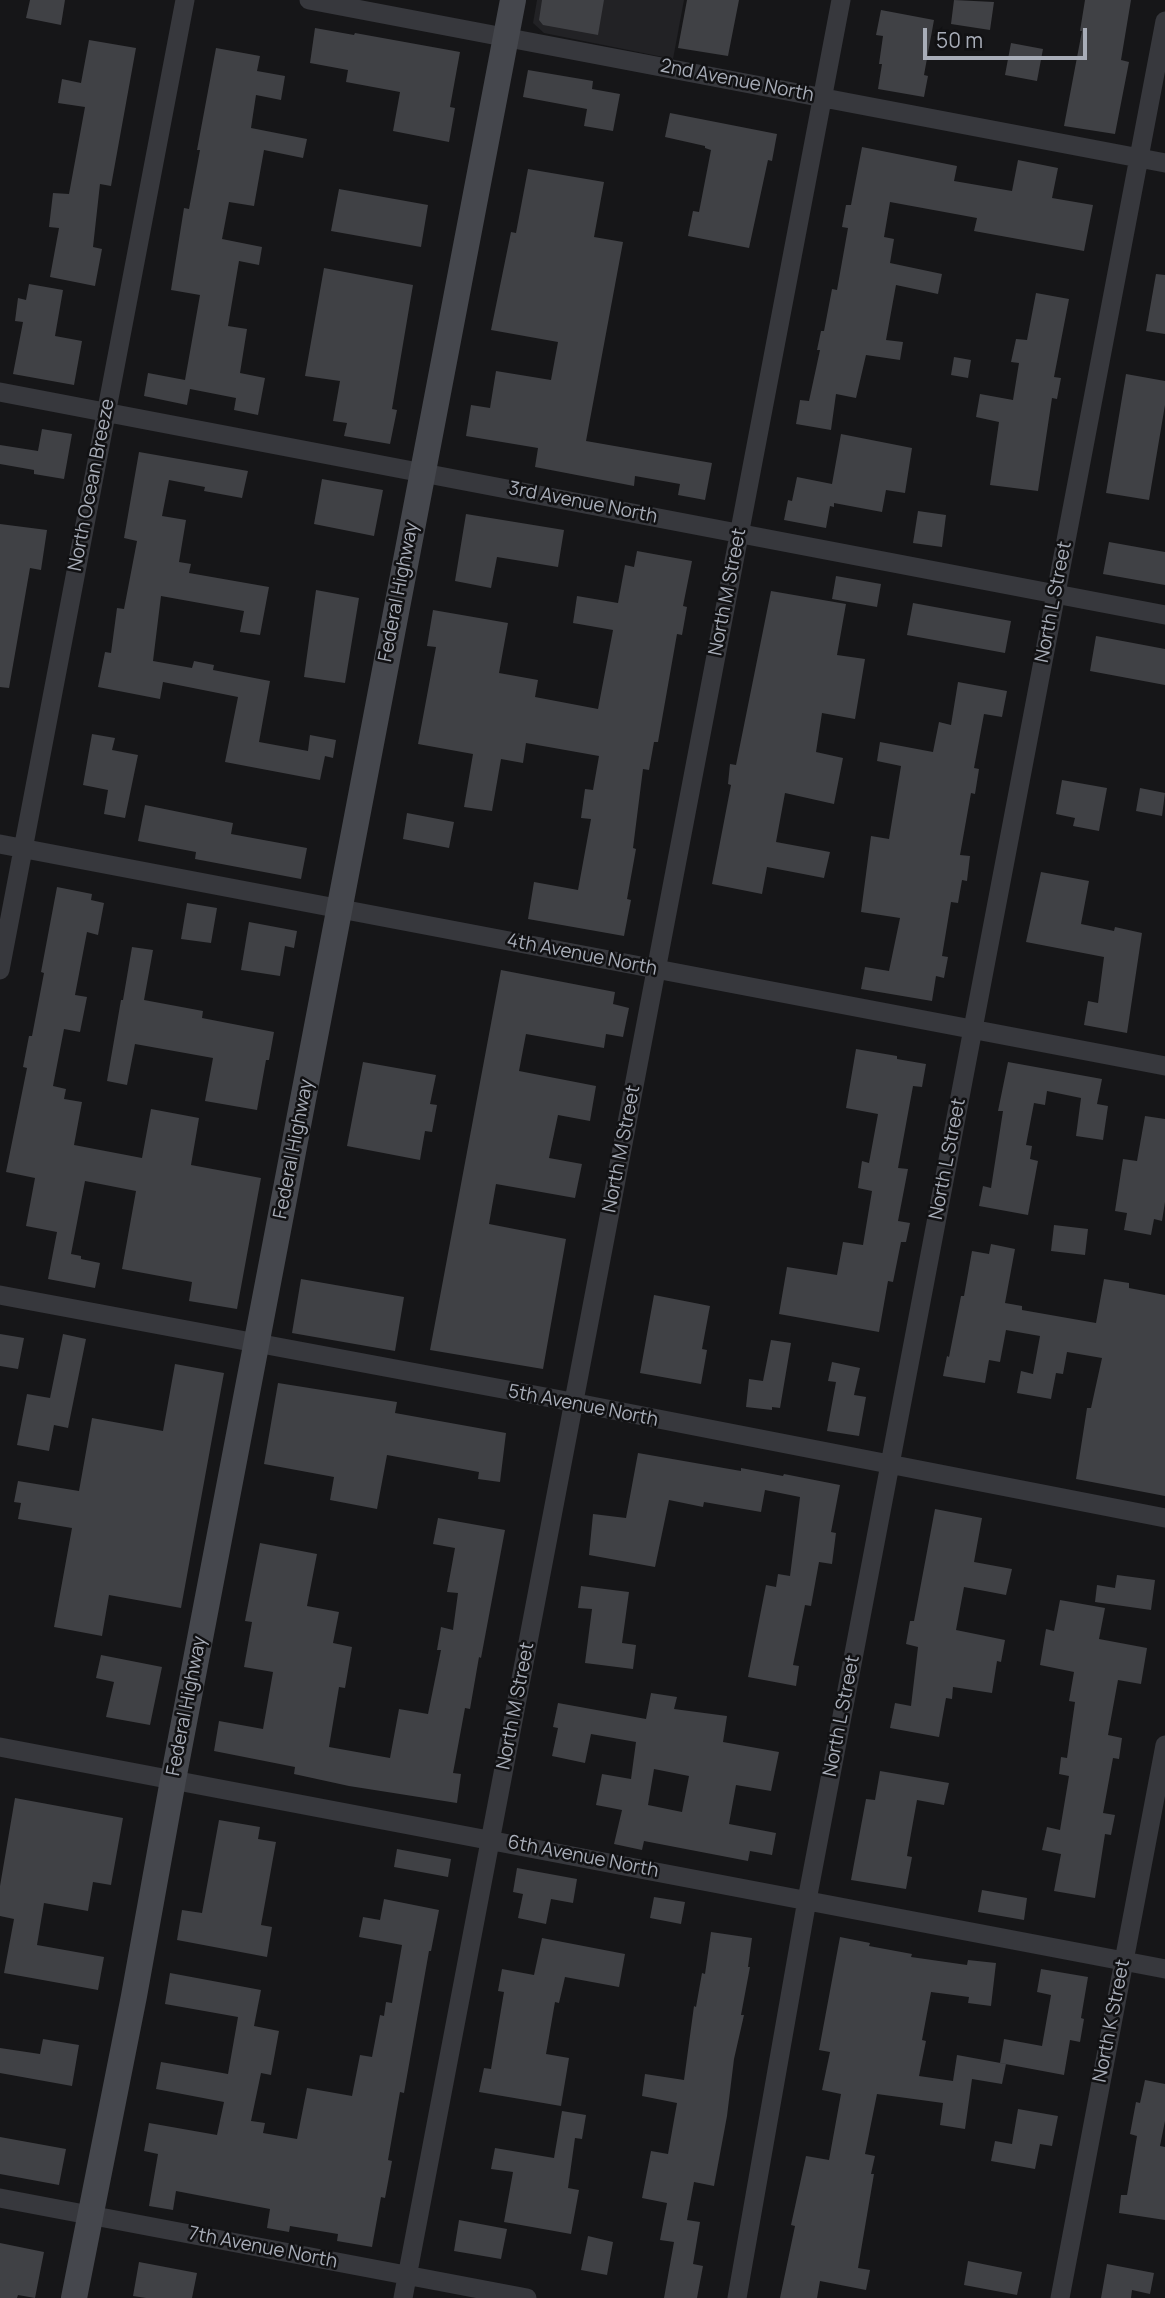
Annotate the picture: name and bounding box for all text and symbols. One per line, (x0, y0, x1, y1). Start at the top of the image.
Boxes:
scale bar (927, 14, 1092, 58)
text: 50 m (936, 26, 983, 54)
street label: 2nd Avenue North (658, 55, 816, 107)
street label: North Ocean Breeze (64, 397, 120, 573)
street label: 3rd Avenue North (507, 477, 659, 529)
street label: Federal Highway (374, 520, 424, 664)
street label: North M Street (704, 526, 752, 658)
street label: North L Street (1031, 539, 1077, 665)
street label: 4th Avenue North (505, 929, 659, 981)
street label: Federal Highway (269, 1077, 319, 1221)
street label: North M Street (598, 1083, 646, 1215)
street label: North L Street (925, 1096, 971, 1222)
street label: 5th Avenue North (506, 1380, 660, 1432)
street label: Federal Highway (162, 1634, 212, 1778)
street label: North M Street (492, 1640, 540, 1772)
street label: North L Street (819, 1653, 865, 1779)
street label: 6th Avenue North (506, 1831, 660, 1883)
street label: North K Street (1089, 1958, 1135, 2084)
street label: 7th Avenue North (187, 2222, 339, 2274)

